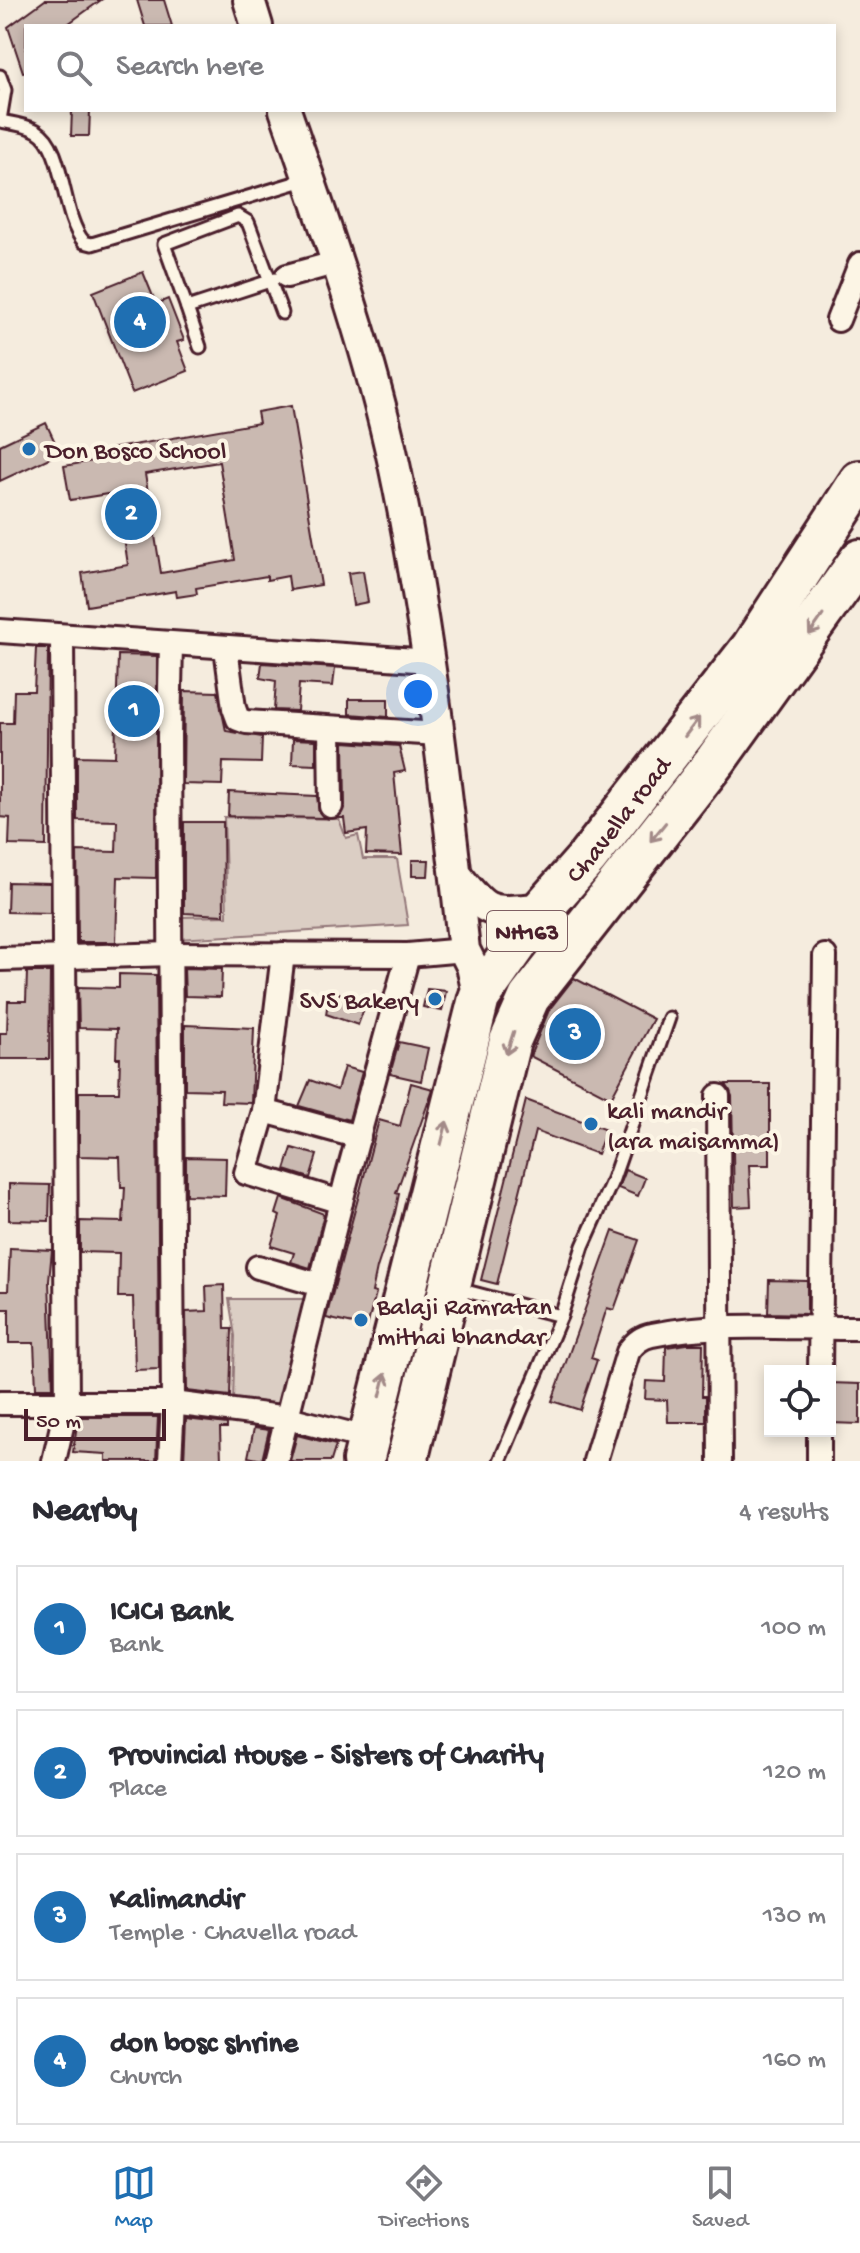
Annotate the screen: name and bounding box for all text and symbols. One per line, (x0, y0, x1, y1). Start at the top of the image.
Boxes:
search box (24, 24, 836, 112)
icon: search (52, 46, 96, 90)
text: Search here (116, 51, 264, 86)
pin: 4 (114, 292, 166, 352)
place label: Don Bosco School (43, 438, 226, 469)
marker: Don Bosco School (20, 440, 38, 458)
pin: 2 (105, 484, 157, 544)
one-way arrow (808, 613, 824, 635)
your location (398, 674, 438, 714)
pin: 1 (108, 681, 160, 741)
one-way arrow (683, 717, 700, 738)
street label: Chavella road (561, 751, 681, 891)
one-way arrow (650, 821, 668, 842)
road number: NH163 (487, 911, 567, 951)
place label: SVS Bakery (300, 988, 419, 1019)
marker: SVS Bakery (426, 990, 444, 1008)
pin: 3 (549, 1004, 601, 1064)
one-way arrow (502, 1031, 517, 1056)
place label: kali mandir (ara maisamma) (607, 1098, 780, 1159)
marker: kali mandir (ara maisamma) (582, 1115, 600, 1133)
one-way arrow (437, 1120, 452, 1146)
place label: Balaji Ramratan mithai bhandar (376, 1294, 552, 1355)
marker: Balaji Ramratan mithai bhandar (352, 1311, 370, 1329)
map controls (764, 1365, 836, 1437)
button: locate (764, 1365, 836, 1437)
one-way arrow (376, 1373, 391, 1399)
scale bar (24, 1405, 166, 1441)
text: 50 m (36, 1410, 81, 1436)
text: Nearby (32, 1493, 137, 1533)
text: 4 results (739, 1498, 828, 1529)
text: ICICI Bank (110, 1596, 231, 1631)
text: 1 (55, 1614, 65, 1645)
text: 100 m (761, 1614, 826, 1645)
text: Bank (110, 1631, 162, 1662)
text: Provincial House - Sisters of Charity (110, 1740, 544, 1775)
text: 2 (54, 1758, 66, 1789)
text: 120 m (763, 1758, 826, 1789)
text: Place (110, 1775, 167, 1806)
text: Kalimandir (110, 1884, 243, 1919)
text: 3 (53, 1902, 67, 1933)
text: 130 m (763, 1902, 826, 1933)
text: Temple · Chavella road (110, 1919, 356, 1950)
text: don bosc shrine (110, 2028, 298, 2063)
text: 4 (54, 2046, 66, 2077)
text: 160 m (763, 2046, 826, 2077)
text: Church (110, 2063, 182, 2094)
tab: Map (112, 2161, 156, 2235)
tab: Directions (379, 2161, 469, 2235)
tab: Saved (692, 2161, 748, 2235)

